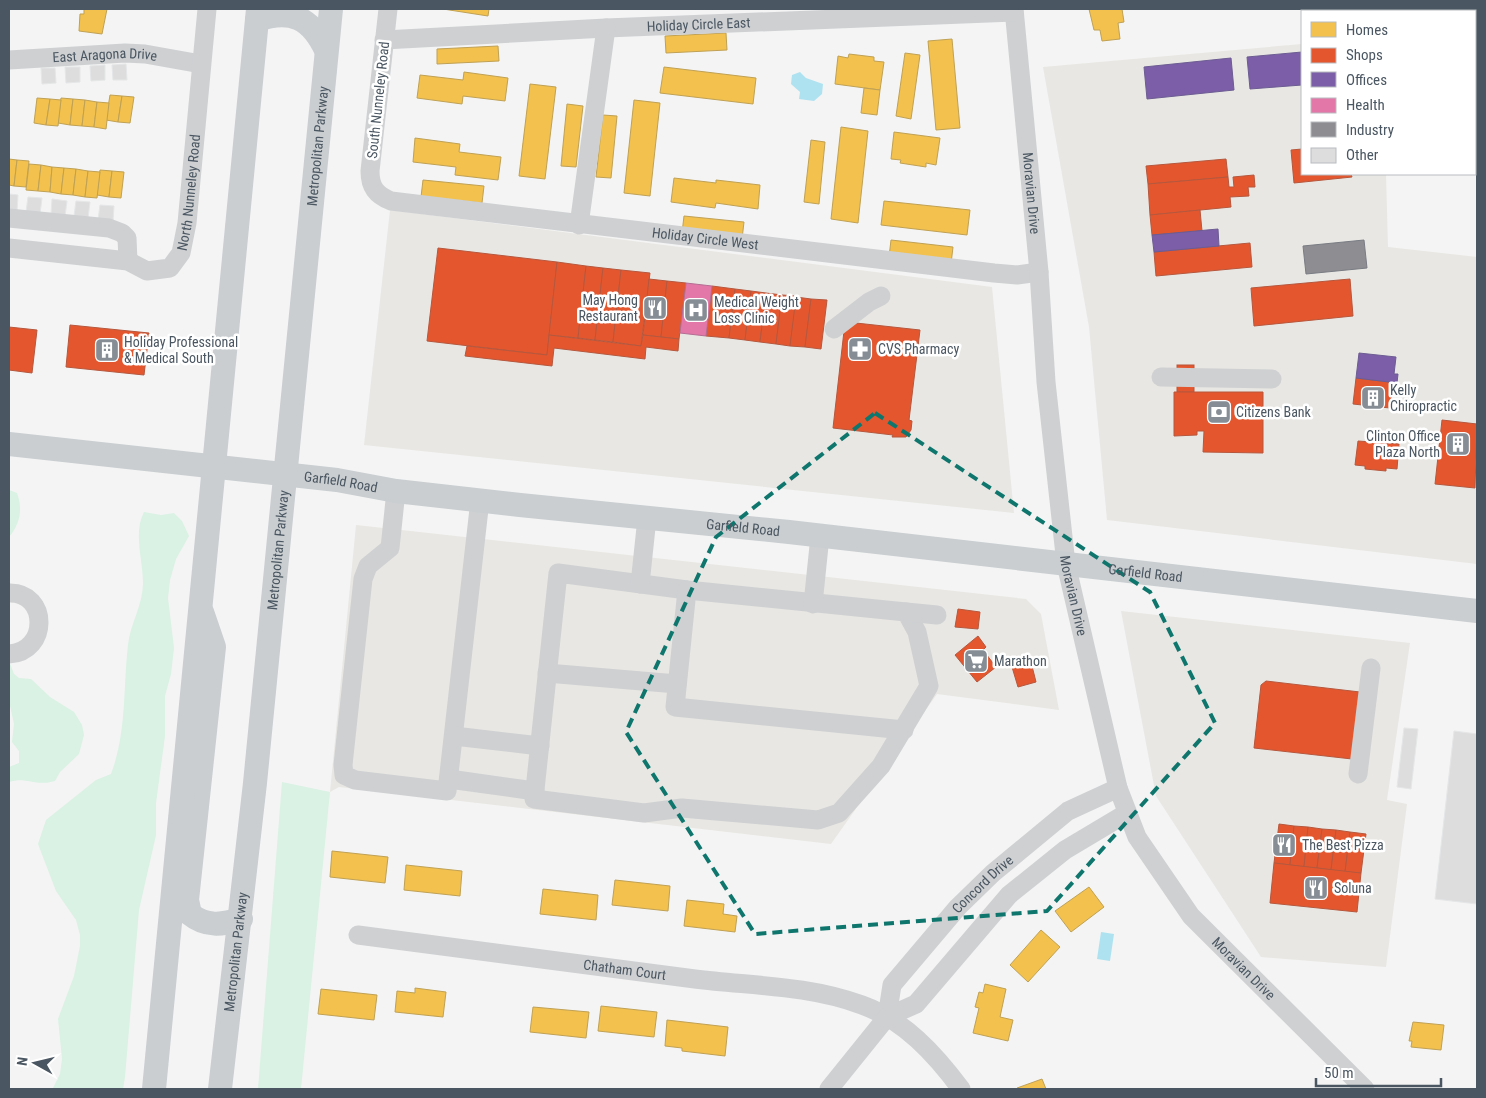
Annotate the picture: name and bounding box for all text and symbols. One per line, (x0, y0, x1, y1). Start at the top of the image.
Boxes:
legend (1301, 10, 1476, 175)
street label: Holiday Circle East (646, 14, 751, 34)
text: Homes (1346, 21, 1388, 39)
street label: South Nunneley Road (364, 41, 392, 159)
street label: East Aragona Drive (52, 45, 159, 65)
text: Shops (1346, 46, 1383, 64)
text: Offices (1346, 71, 1387, 89)
street label: Metropolitan Parkway (304, 85, 331, 207)
text: Health (1346, 96, 1385, 114)
text: Industry (1346, 121, 1394, 139)
street label: North Nunneley Road (174, 134, 203, 252)
text: Other (1346, 146, 1379, 164)
street label: Moravian Drive (1020, 152, 1043, 235)
street label: Holiday Circle West (651, 224, 759, 253)
place label: May Hong Restaurant (578, 292, 638, 324)
place label: Medical Weight Loss Clinic (714, 294, 799, 326)
restaurant icon: May Hong Restaurant (642, 295, 668, 321)
hospital icon: Medical Weight Loss Clinic (683, 297, 709, 323)
place label: Holiday Professional & Medical South (124, 334, 238, 366)
pharmacy icon: CVS Pharmacy (847, 336, 873, 362)
building icon: Holiday Professional & Medical South (94, 337, 120, 363)
place label: CVS Pharmacy (878, 341, 959, 357)
place label: Kelly Chiropractic (1390, 382, 1457, 414)
building icon: Kelly Chiropractic (1360, 385, 1386, 411)
bank icon: Citizens Bank (1206, 399, 1232, 425)
place label: Citizens Bank (1236, 404, 1312, 420)
place label: Clinton Office Plaza North (1366, 428, 1440, 460)
building icon: Clinton Office Plaza North (1445, 431, 1471, 457)
street label: Garfield Road (303, 468, 379, 495)
street label: Metropolitan Parkway (264, 489, 292, 611)
street label: Garfield Road (705, 516, 781, 539)
street label: Moravian Drive (1057, 555, 1091, 638)
street label: Garfield Road (1108, 561, 1183, 585)
supermarket icon: Marathon (963, 648, 989, 674)
place label: Marathon (994, 653, 1047, 669)
restaurant icon: The Best Pizza (1271, 832, 1297, 858)
place label: The Best Pizza (1302, 837, 1384, 853)
street label: Concord Drive (948, 852, 1016, 916)
restaurant icon: Soluna (1303, 875, 1329, 901)
place label: Soluna (1334, 880, 1372, 896)
street label: Metropolitan Parkway (221, 891, 250, 1013)
street label: Moravian Drive (1209, 934, 1279, 1003)
street label: Chatham Court (582, 956, 667, 983)
north arrow (10, 1038, 60, 1088)
text: N (14, 1056, 31, 1067)
scale bar (1316, 1056, 1441, 1088)
text: 50 m (1324, 1064, 1354, 1082)

